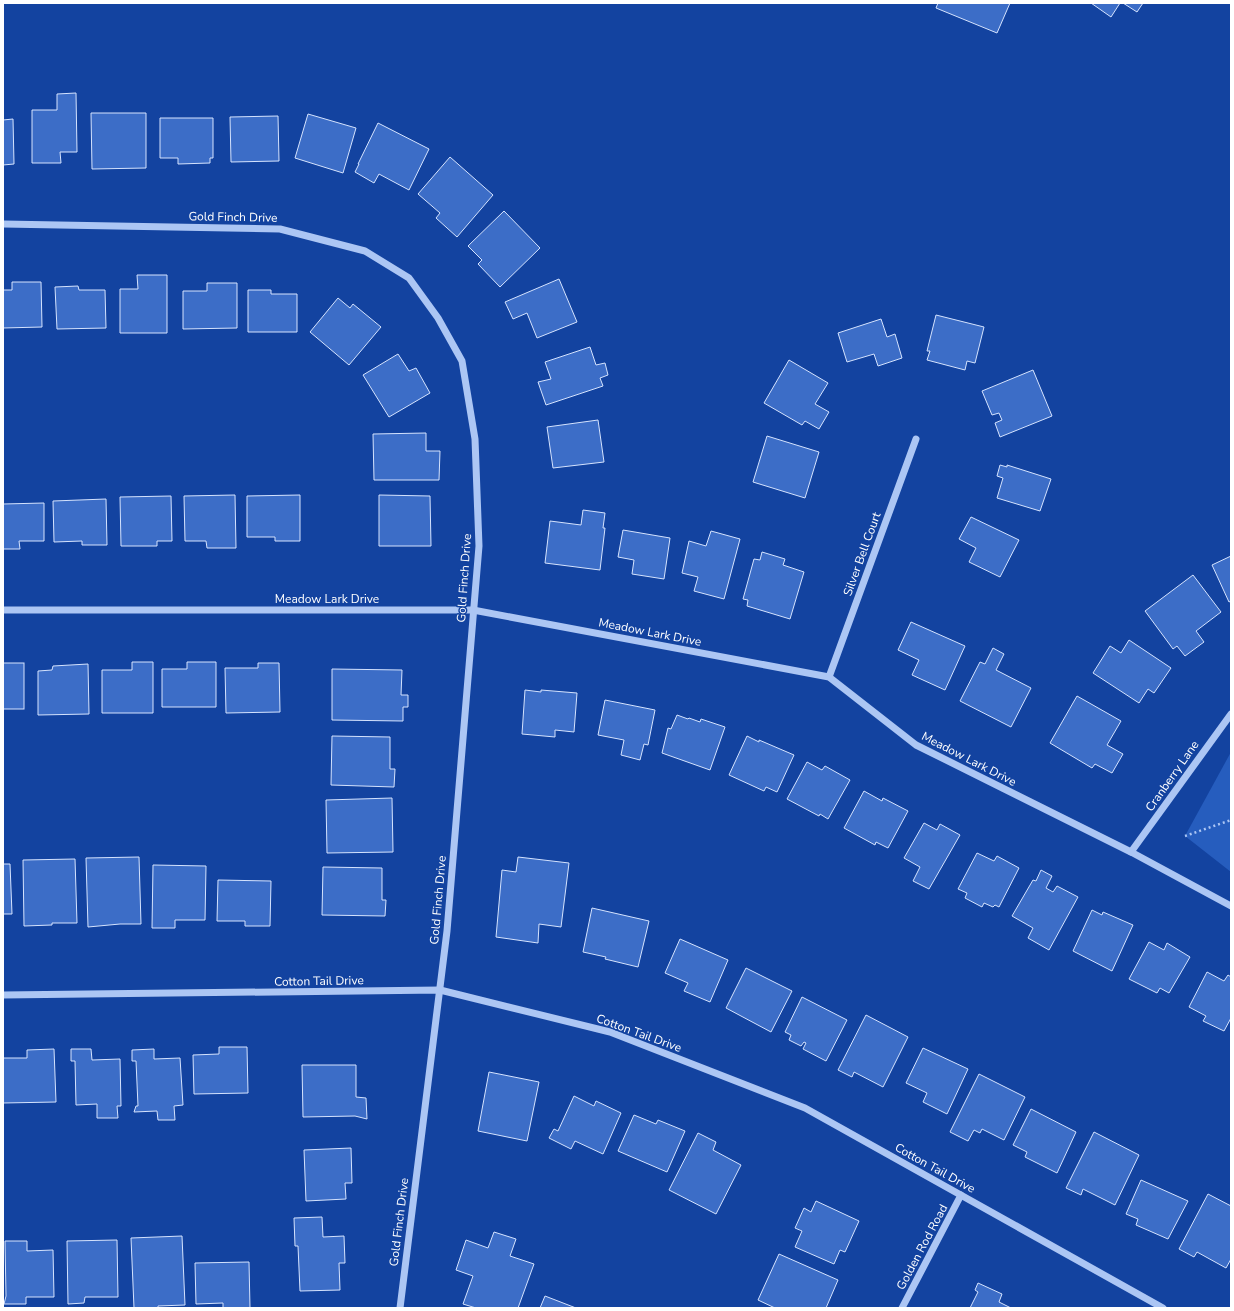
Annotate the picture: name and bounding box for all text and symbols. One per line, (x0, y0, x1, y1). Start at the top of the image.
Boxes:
street label: Gold Finch Drive (188, 208, 278, 226)
street label: Silver Bell Court (839, 509, 885, 598)
street label: Gold Finch Drive (453, 533, 475, 623)
street label: Meadow Lark Drive (275, 591, 379, 607)
street label: Meadow Lark Drive (597, 614, 703, 650)
street label: Meadow Lark Drive (919, 728, 1019, 790)
street label: Cranberry Lane (1142, 737, 1202, 815)
street label: Gold Finch Drive (426, 855, 450, 945)
street label: Cotton Tail Drive (274, 972, 364, 990)
street label: Cotton Tail Drive (594, 1010, 684, 1056)
street label: Cotton Tail Drive (892, 1139, 978, 1197)
street label: Gold Finch Drive (386, 1177, 412, 1267)
street label: Golden Rod Road (893, 1201, 951, 1293)

